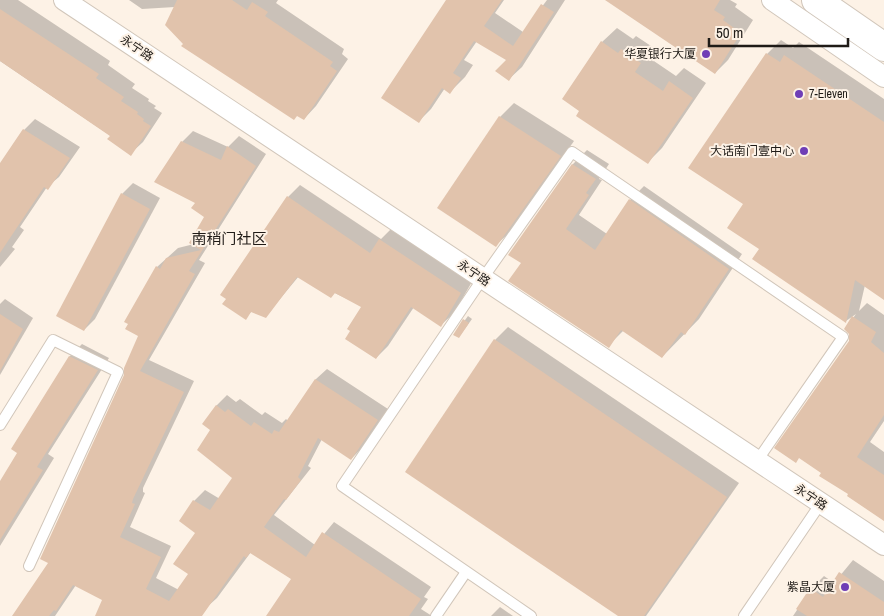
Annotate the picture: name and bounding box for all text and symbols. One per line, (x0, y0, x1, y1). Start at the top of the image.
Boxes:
scale bar (709, 15, 848, 47)
text: 50 m (716, 22, 743, 43)
street label: 永宁路 (118, 31, 156, 65)
place label: 华夏银行大厦 (624, 46, 696, 62)
marker: 华夏银行大厦 (700, 48, 712, 60)
place label: 7-Eleven (809, 86, 848, 102)
marker: 7-Eleven (793, 88, 805, 100)
place label: 大话南门壹中心 (710, 143, 794, 159)
marker: 大话南门壹中心 (798, 145, 810, 157)
district label: 南稍门社区 (191, 228, 267, 249)
street label: 永宁路 (455, 256, 493, 290)
street label: 永宁路 (792, 480, 830, 514)
place label: 紫晶大厦 (787, 579, 835, 595)
marker: 紫晶大厦 (839, 581, 851, 593)

